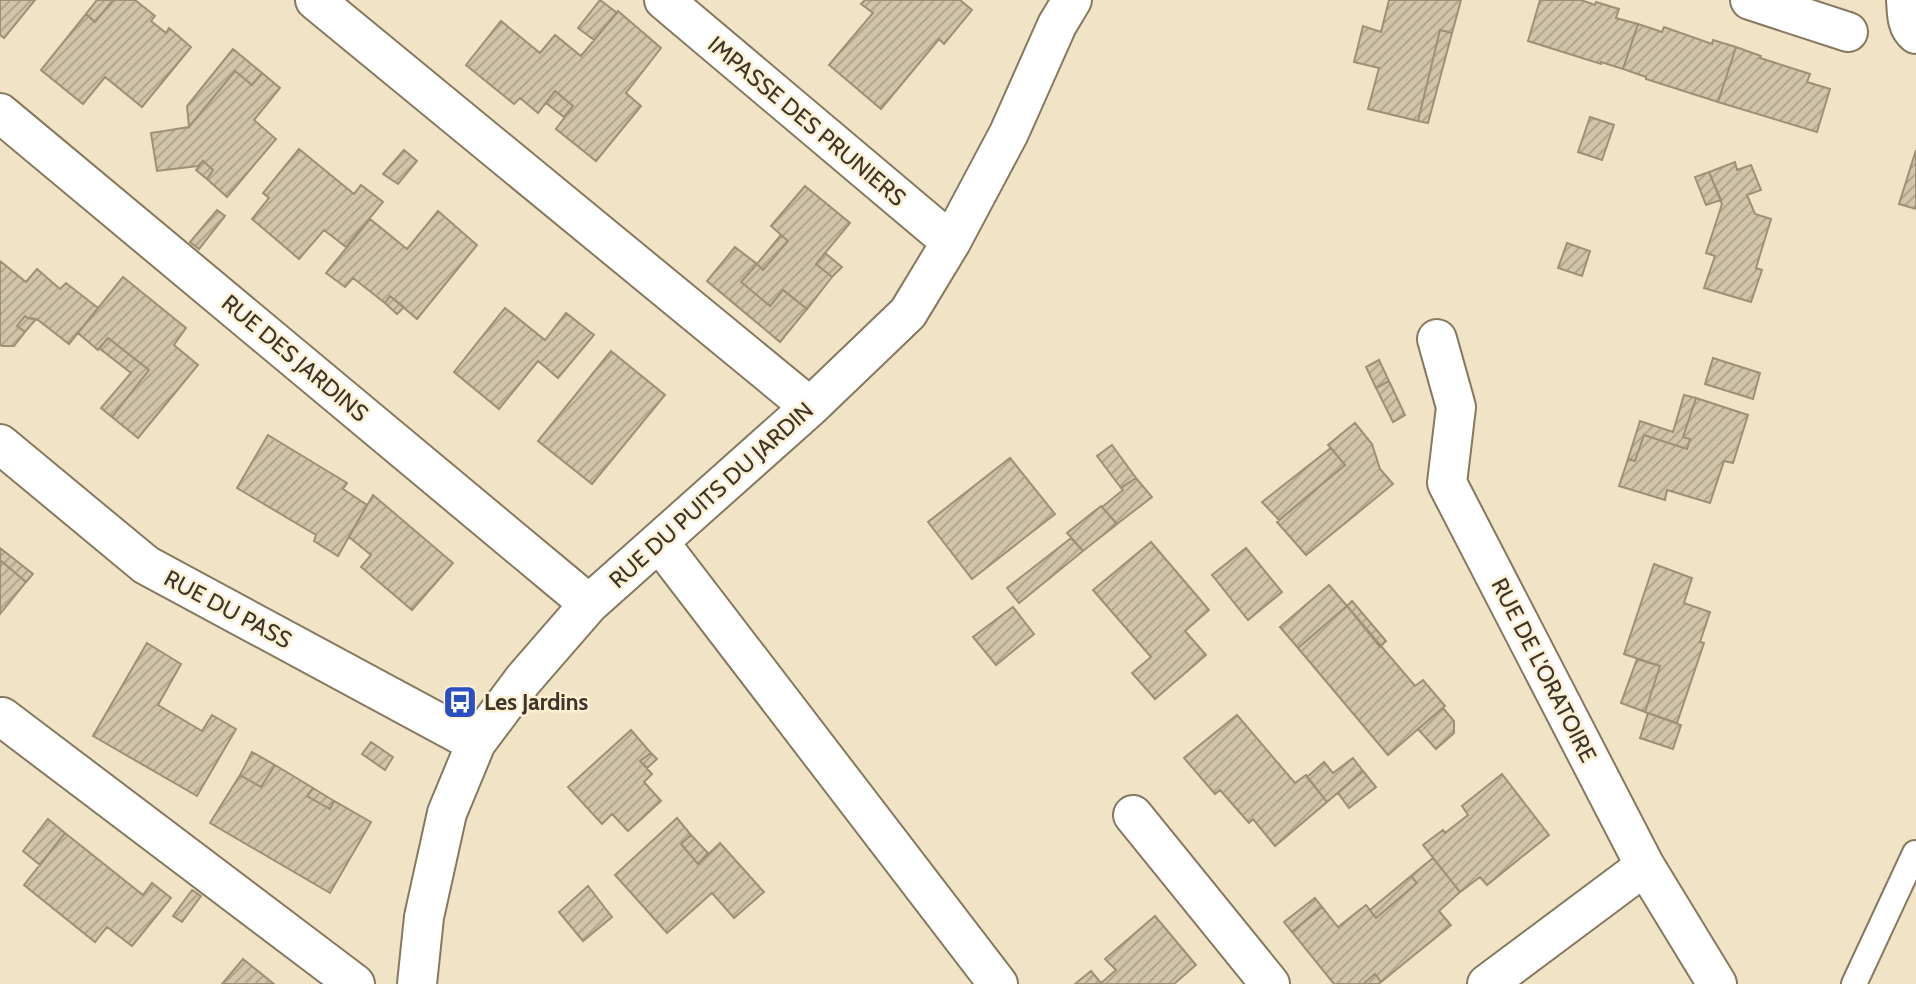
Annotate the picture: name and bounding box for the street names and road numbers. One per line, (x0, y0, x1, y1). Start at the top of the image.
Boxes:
street label: IMPASSE DES PRUNIERS (702, 30, 912, 212)
street label: RUE DES JARDINS (216, 289, 374, 427)
street label: RUE DU PUITS DU JARDIN (603, 396, 819, 594)
street label: RUE DU PASS (160, 564, 296, 654)
street label: RUE DE L'ORATOIRE (1485, 573, 1603, 767)

